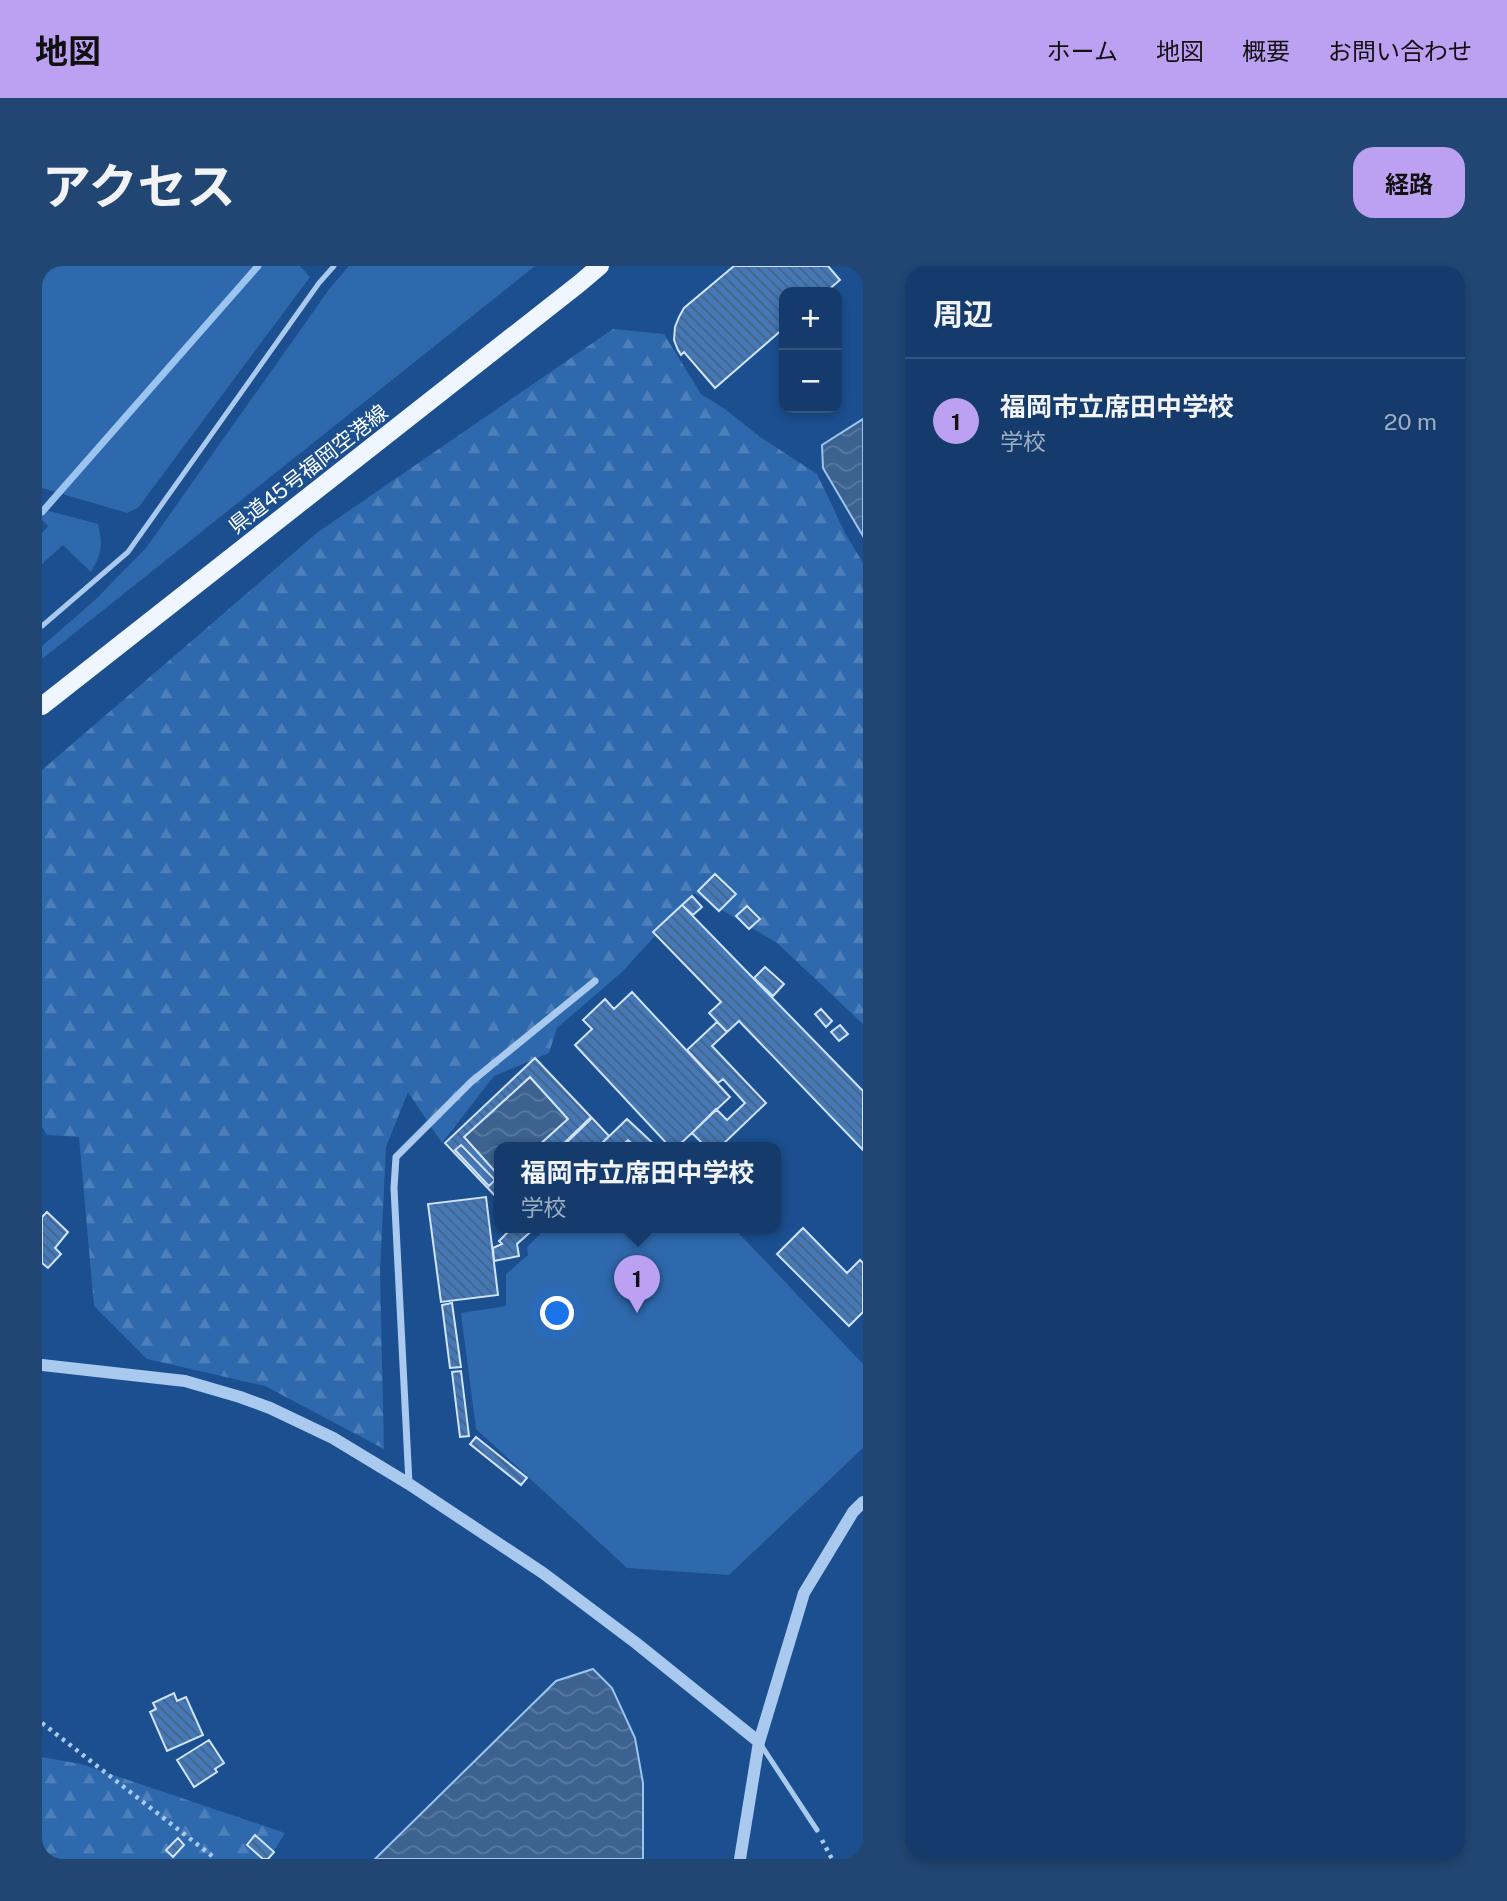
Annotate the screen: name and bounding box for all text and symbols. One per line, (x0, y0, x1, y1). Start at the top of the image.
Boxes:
text: 地図 (35, 32, 101, 70)
text: ホーム (1047, 37, 1118, 65)
text: 地図 (1156, 37, 1204, 65)
text: 概要 (1242, 37, 1290, 65)
text: お問い合わせ (1328, 37, 1472, 65)
button: 経路 (1353, 147, 1465, 218)
text: アクセス (42, 157, 236, 215)
map controls (779, 287, 842, 413)
button: + (779, 287, 842, 350)
text: 周辺 (933, 296, 993, 332)
button: − (779, 350, 842, 413)
text: 福岡市立席田中学校 (1000, 391, 1234, 422)
street label: 県道45号福岡空港線 (224, 399, 392, 539)
text: 1 (951, 408, 961, 435)
text: 20 m (1384, 408, 1437, 435)
text: 学校 (1000, 428, 1046, 455)
popup (494, 1142, 781, 1233)
text: 福岡市立席田中学校 (520, 1157, 755, 1188)
text: 学校 (520, 1194, 566, 1221)
pin: 1 (614, 1255, 660, 1313)
your location (540, 1296, 574, 1330)

